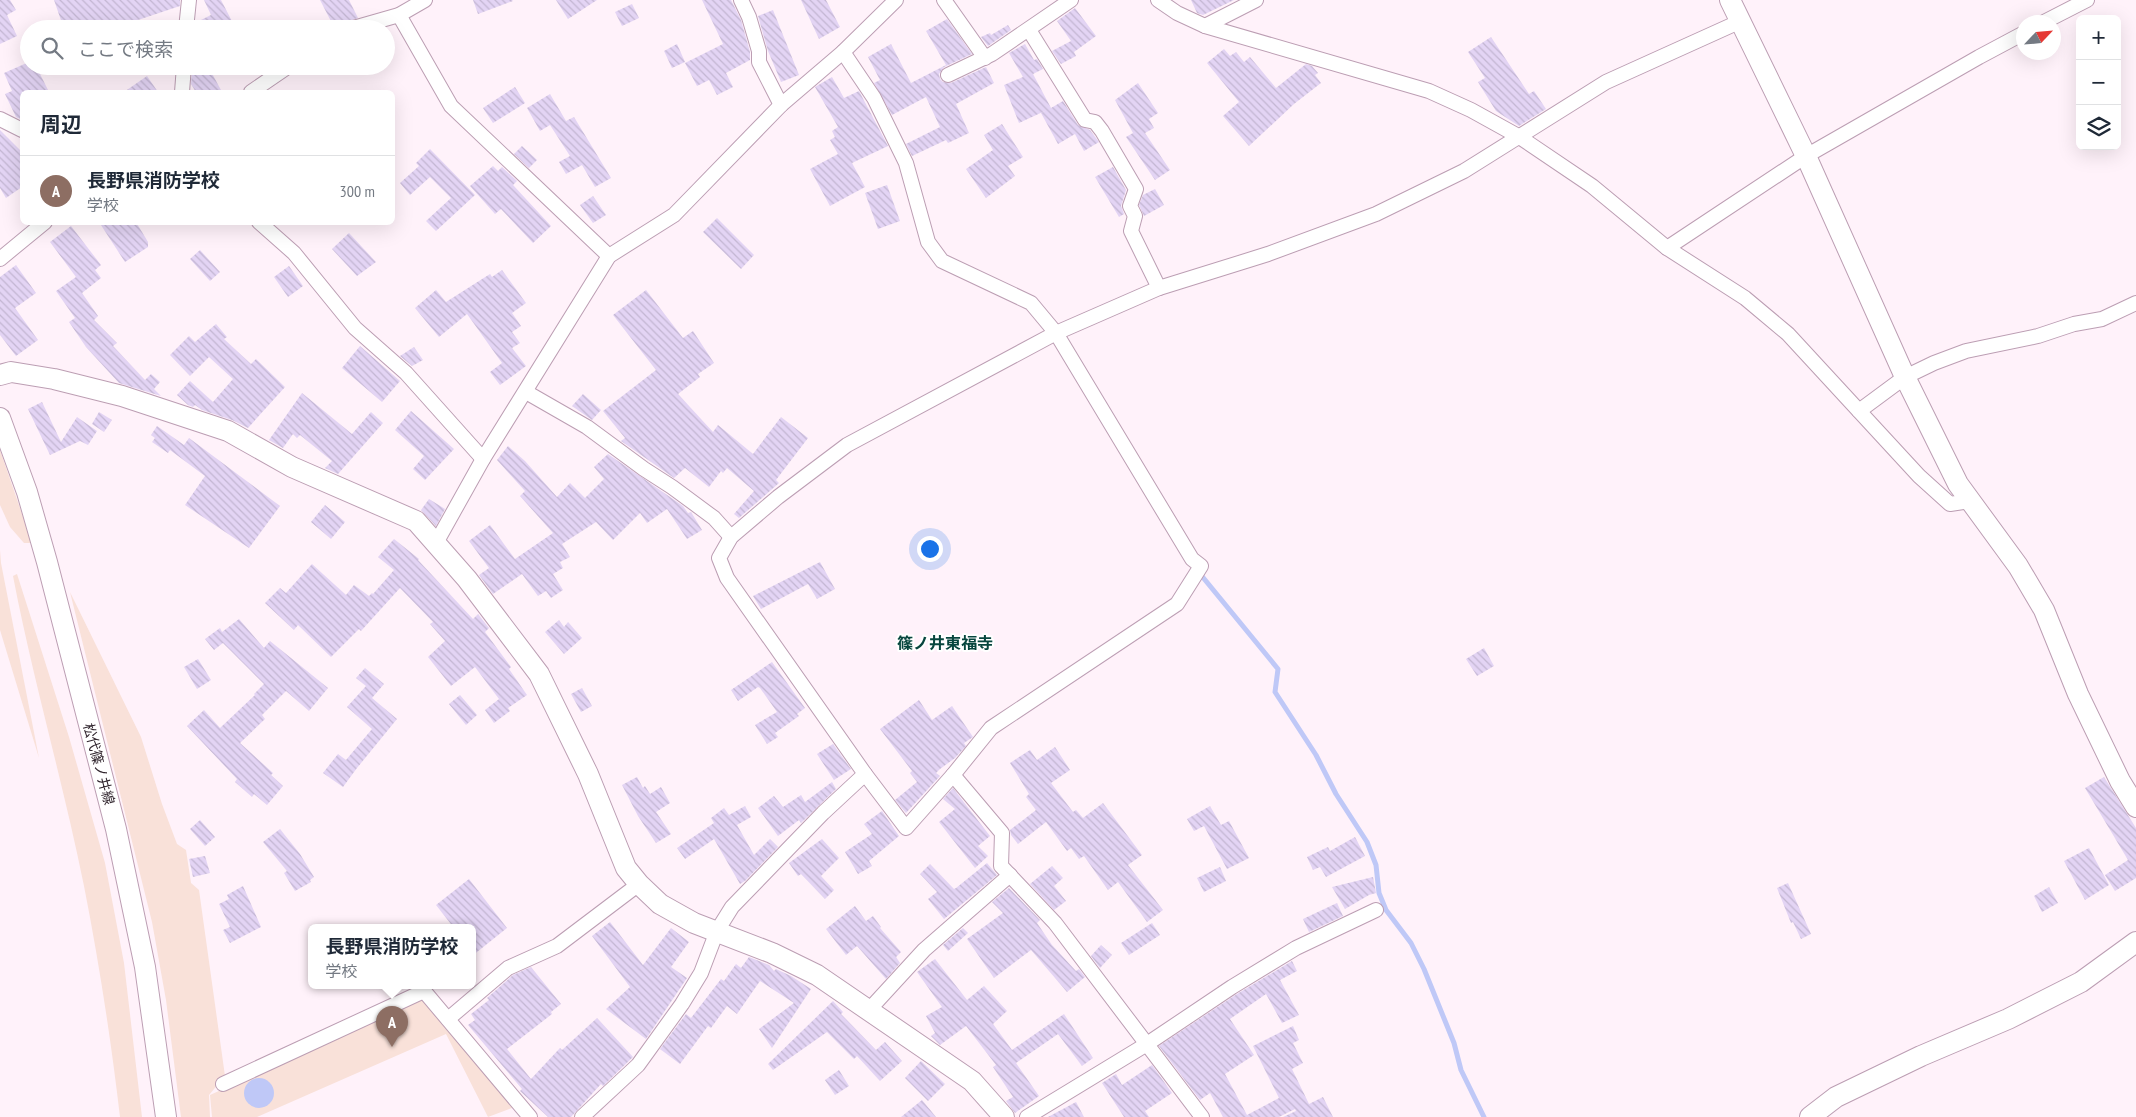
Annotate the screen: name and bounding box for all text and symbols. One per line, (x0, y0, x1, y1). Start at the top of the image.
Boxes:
north arrow (2016, 15, 2061, 60)
map controls (2076, 15, 2121, 150)
button: + (2076, 15, 2121, 60)
search box (20, 20, 395, 75)
icon: search (38, 34, 66, 62)
text: ここで検索 (78, 37, 173, 61)
button: − (2076, 60, 2121, 105)
button: layers (2076, 105, 2121, 150)
text: 周辺 (40, 111, 82, 138)
text: 長野県消防学校 (87, 168, 220, 192)
text: A (52, 181, 60, 201)
text: 300 m (340, 181, 375, 201)
text: 学校 (87, 195, 119, 215)
your location (917, 536, 943, 562)
district label: 篠ノ井東福寺 (897, 633, 993, 653)
street label: 松代篠ノ井線 (79, 721, 119, 807)
popup (308, 924, 476, 989)
text: 長野県消防学校 (325, 934, 459, 958)
text: 学校 (325, 961, 358, 981)
pin: A (376, 1006, 408, 1047)

